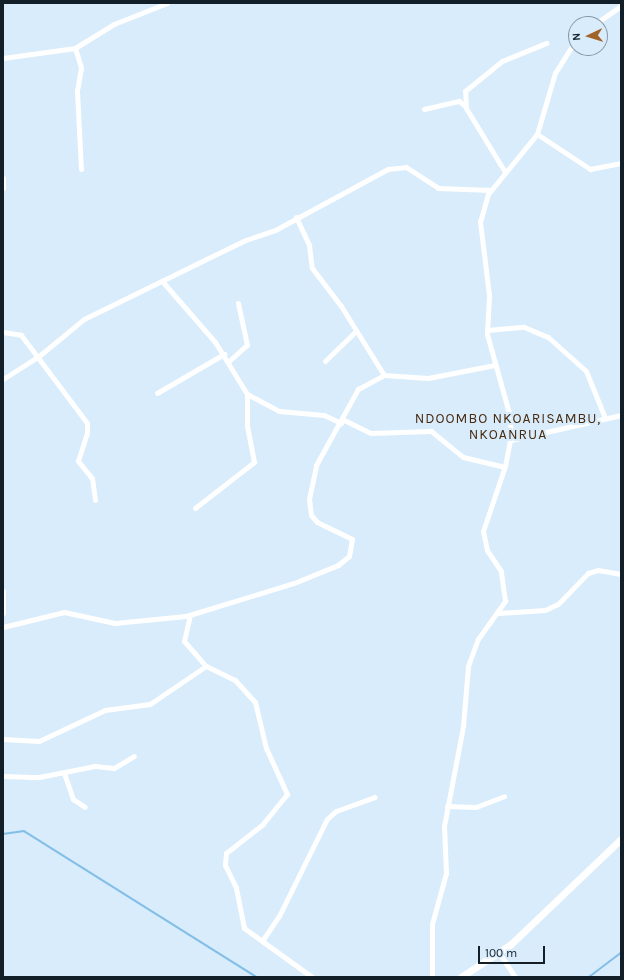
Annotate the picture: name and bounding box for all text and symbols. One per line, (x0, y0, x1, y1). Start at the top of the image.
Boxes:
north arrow (568, 16, 608, 56)
text: N (570, 32, 583, 41)
district label: NDOOMBO NKOARISAMBU, NKOANRUA (415, 411, 601, 444)
scale bar (480, 938, 547, 964)
text: 100 m (485, 946, 517, 960)

